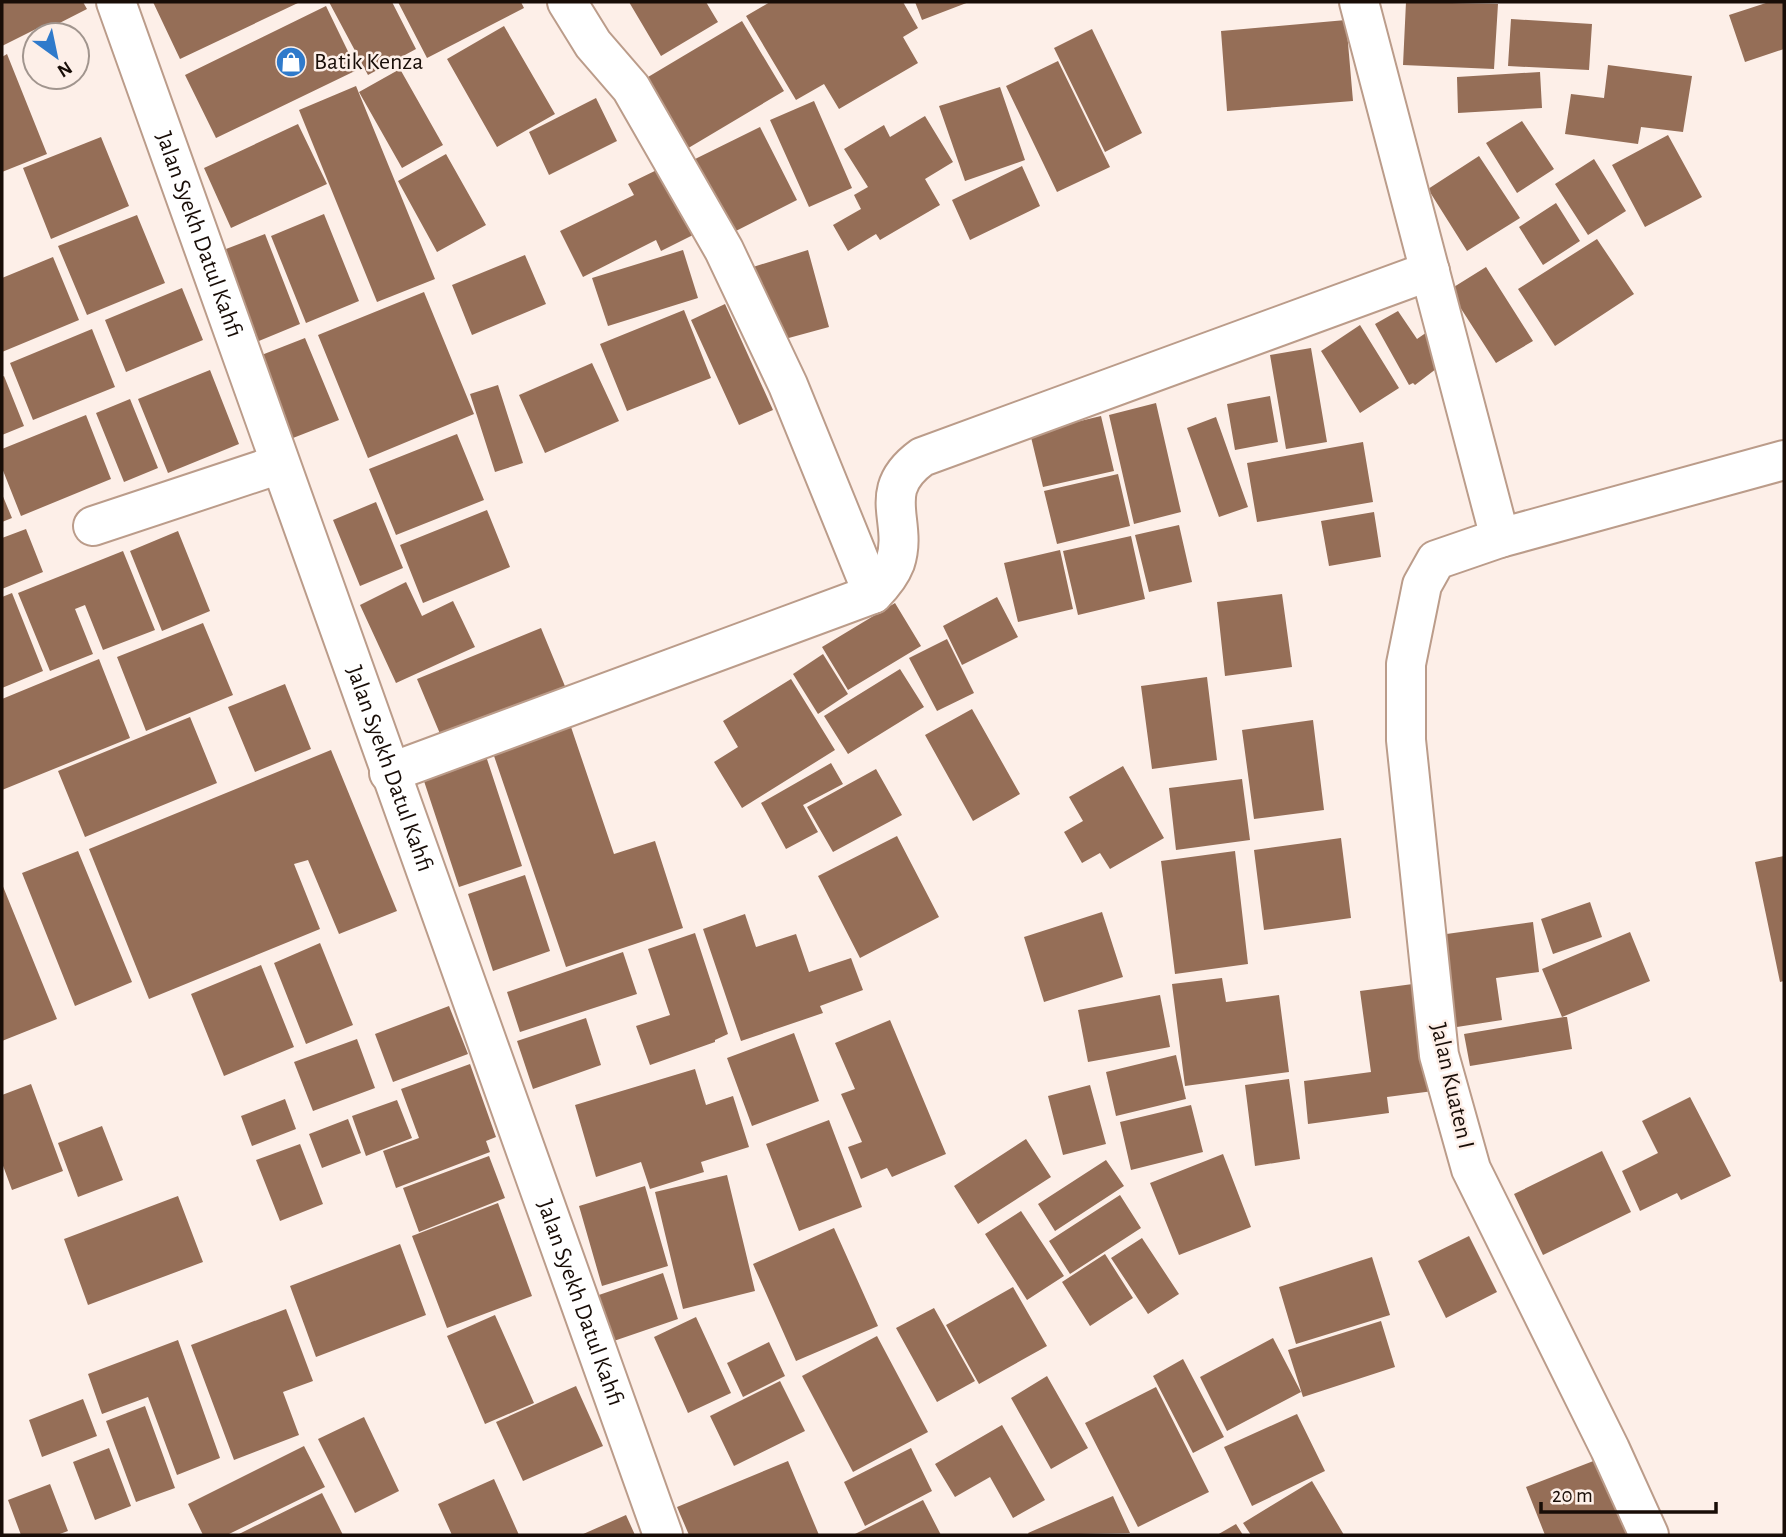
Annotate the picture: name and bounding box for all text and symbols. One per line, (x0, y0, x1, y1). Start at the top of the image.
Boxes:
north arrow (21, 21, 91, 91)
shop icon: Batik Kenza (274, 45, 308, 79)
place label: Batik Kenza (314, 50, 423, 74)
text: N (54, 57, 75, 81)
street label: Jalan Syekh Datul Kahfi (151, 129, 247, 341)
street label: Jalan Syekh Datul Kahfi (342, 663, 437, 875)
street label: Jalan Kuaten I (1426, 1021, 1478, 1151)
street label: Jalan Syekh Datul Kahfi (532, 1197, 628, 1409)
scale bar (1541, 1470, 1716, 1514)
text: 20 m (1552, 1485, 1593, 1506)

